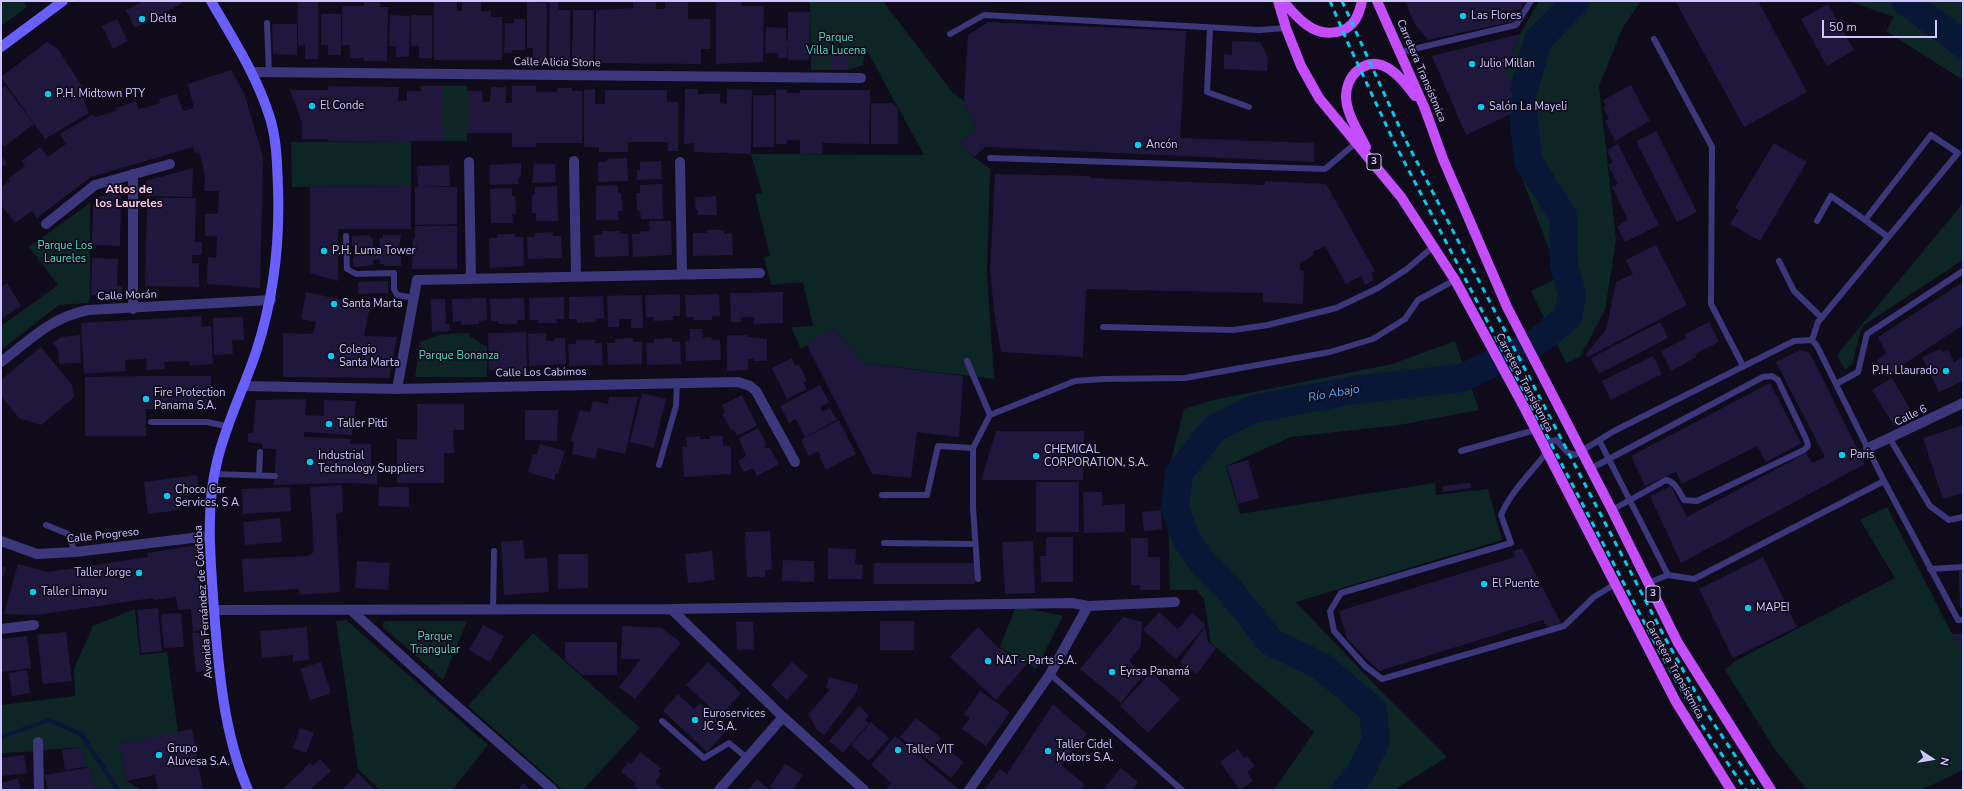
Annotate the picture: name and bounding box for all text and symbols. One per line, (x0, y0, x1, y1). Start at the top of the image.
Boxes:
place label: Las Flores (1471, 9, 1521, 23)
marker: Las Flores (1458, 11, 1468, 21)
place label: Delta (150, 12, 177, 26)
scale bar (1824, 12, 1939, 38)
marker: Delta (137, 14, 147, 24)
street label: Carretera Transístmica (1393, 18, 1449, 124)
text: 50 m (1829, 19, 1857, 35)
park label: Parque Villa Lucena (806, 31, 866, 57)
street label: Calle Alicia Stone (513, 56, 601, 70)
place label: Julio Millan (1480, 57, 1535, 71)
marker: Julio Millan (1467, 59, 1477, 69)
place label: P.H. Midtown PTY (56, 87, 145, 101)
marker: P.H. Midtown PTY (43, 89, 53, 99)
place label: El Conde (320, 99, 364, 113)
place label: Salón La Mayeli (1489, 100, 1567, 114)
marker: El Conde (307, 101, 317, 111)
marker: Salón La Mayeli (1476, 102, 1486, 112)
place label: Ancón (1146, 138, 1178, 152)
marker: Ancón (1133, 140, 1143, 150)
road number: 3 (1367, 154, 1381, 170)
district label: Atlos de los Laureles (95, 183, 163, 211)
park label: Parque Los Laureles (38, 239, 92, 265)
place label: P.H. Luma Tower (332, 244, 415, 258)
marker: P.H. Luma Tower (319, 246, 329, 256)
street label: Calle Morán (97, 288, 157, 304)
place label: Santa Marta (342, 297, 402, 311)
marker: Santa Marta (329, 299, 339, 309)
street label: Carretera Transístmica (1492, 331, 1556, 435)
place label: Colegio Santa Marta (339, 343, 399, 369)
park label: Parque Bonanza (419, 349, 499, 363)
marker: Colegio Santa Marta (326, 351, 336, 361)
place label: P.H. Llaurado (1872, 364, 1938, 378)
street label: Calle Los Cabimos (495, 366, 587, 380)
marker: P.H. Llaurado (1941, 366, 1951, 376)
water label: Río Abajo (1307, 382, 1361, 406)
place label: Fire Protection Panama S.A. (154, 386, 225, 412)
marker: Fire Protection Panama S.A. (141, 394, 151, 404)
street label: Calle 6 (1892, 402, 1930, 430)
place label: Taller Pitti (337, 417, 387, 431)
marker: Taller Pitti (324, 419, 334, 429)
place label: CHEMICAL CORPORATION, S.A. (1044, 443, 1148, 469)
place label: Paris (1850, 448, 1874, 462)
place label: Industrial Technology Suppliers (318, 449, 424, 475)
marker: Paris (1837, 450, 1847, 460)
marker: CHEMICAL CORPORATION, S.A. (1031, 451, 1041, 461)
marker: Industrial Technology Suppliers (305, 457, 315, 467)
place label: Choco Car Services, S A (175, 483, 239, 509)
marker: Choco Car Services, S A (162, 491, 172, 501)
street label: Avenida Fernández de Córdoba (192, 525, 216, 679)
street label: Calle Progreso (66, 526, 140, 546)
place label: Taller Jorge (74, 566, 131, 580)
marker: Taller Jorge (134, 568, 144, 578)
place label: El Puente (1492, 577, 1539, 591)
marker: El Puente (1479, 579, 1489, 589)
place label: Taller Limayu (41, 585, 107, 599)
road number: 3 (1646, 586, 1660, 602)
marker: Taller Limayu (28, 587, 38, 597)
place label: MAPEI (1756, 601, 1790, 615)
marker: MAPEI (1743, 603, 1753, 613)
street label: Carretera Transístmica (1641, 619, 1707, 721)
park label: Parque Triangular (410, 630, 460, 656)
place label: NAT - Parts S.A. (996, 654, 1077, 668)
marker: NAT - Parts S.A. (983, 656, 993, 666)
place label: Eyrsa Panamá (1120, 665, 1190, 679)
marker: Eyrsa Panamá (1107, 667, 1117, 677)
place label: Euroservices JC S.A. (703, 707, 765, 733)
marker: Euroservices JC S.A. (690, 715, 700, 725)
place label: Taller Cidel Motors S.A. (1056, 738, 1114, 764)
north arrow (1912, 739, 1952, 779)
place label: Grupo Aluvesa S.A. (167, 742, 230, 768)
place label: Taller VIT (906, 743, 954, 757)
marker: Taller VIT (893, 745, 903, 755)
marker: Taller Cidel Motors S.A. (1043, 746, 1053, 756)
marker: Grupo Aluvesa S.A. (154, 750, 164, 760)
text: N (1936, 756, 1952, 767)

